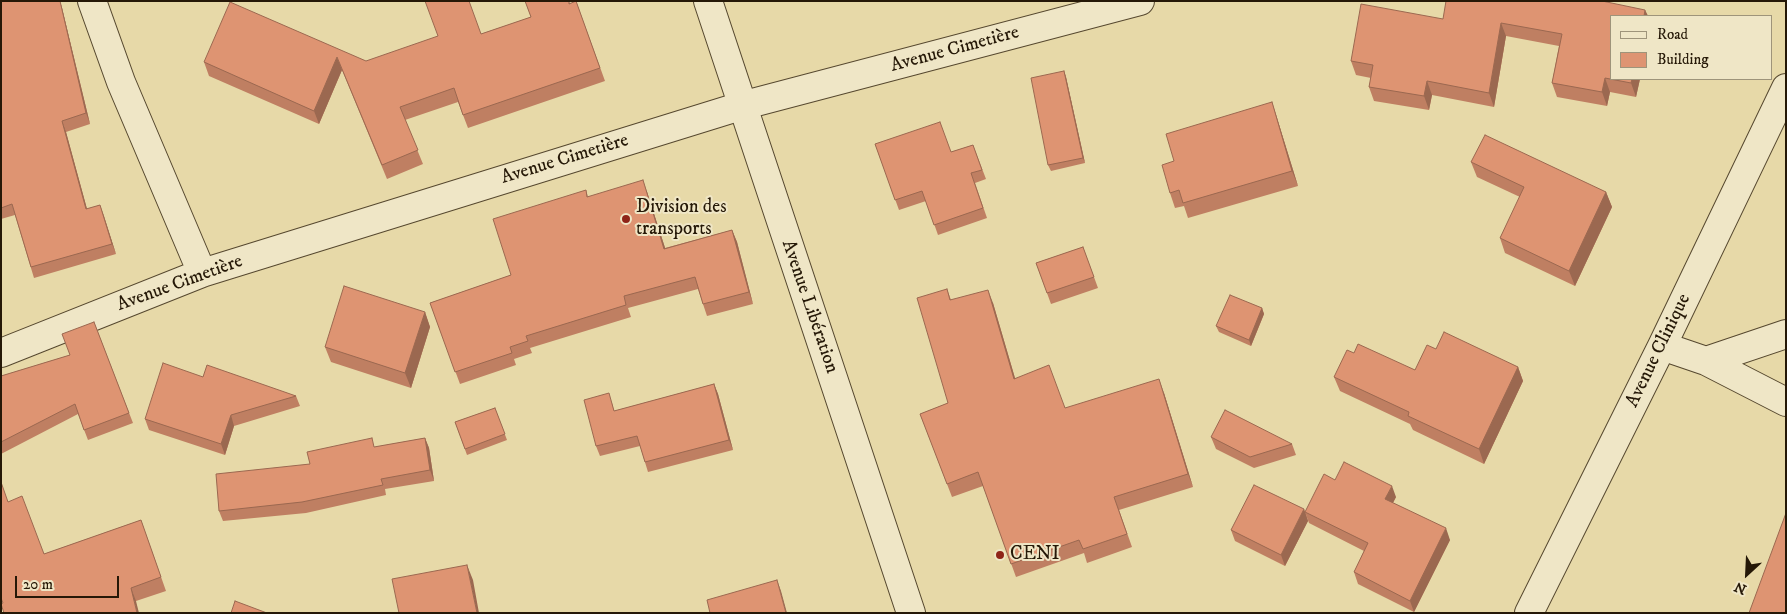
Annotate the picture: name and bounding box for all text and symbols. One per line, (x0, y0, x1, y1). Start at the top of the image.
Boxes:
legend (1610, 15, 1772, 80)
street label: Avenue Cimetière (888, 22, 1022, 78)
text: Road (1657, 25, 1688, 44)
text: Building (1657, 50, 1709, 69)
street label: Avenue Cimetière (498, 130, 632, 190)
place label: Division des transports (636, 197, 727, 241)
marker: Division des transports (620, 213, 632, 225)
street label: Avenue Libération (776, 237, 842, 377)
street label: Avenue Cimetière (114, 251, 246, 317)
street label: Avenue Clinique (1622, 291, 1696, 411)
place label: CENI (1010, 544, 1060, 566)
marker: CENI (994, 549, 1006, 561)
north arrow (1722, 549, 1772, 599)
scale bar (18, 566, 121, 598)
text: 20 m (23, 575, 53, 594)
text: N (1732, 577, 1750, 598)

